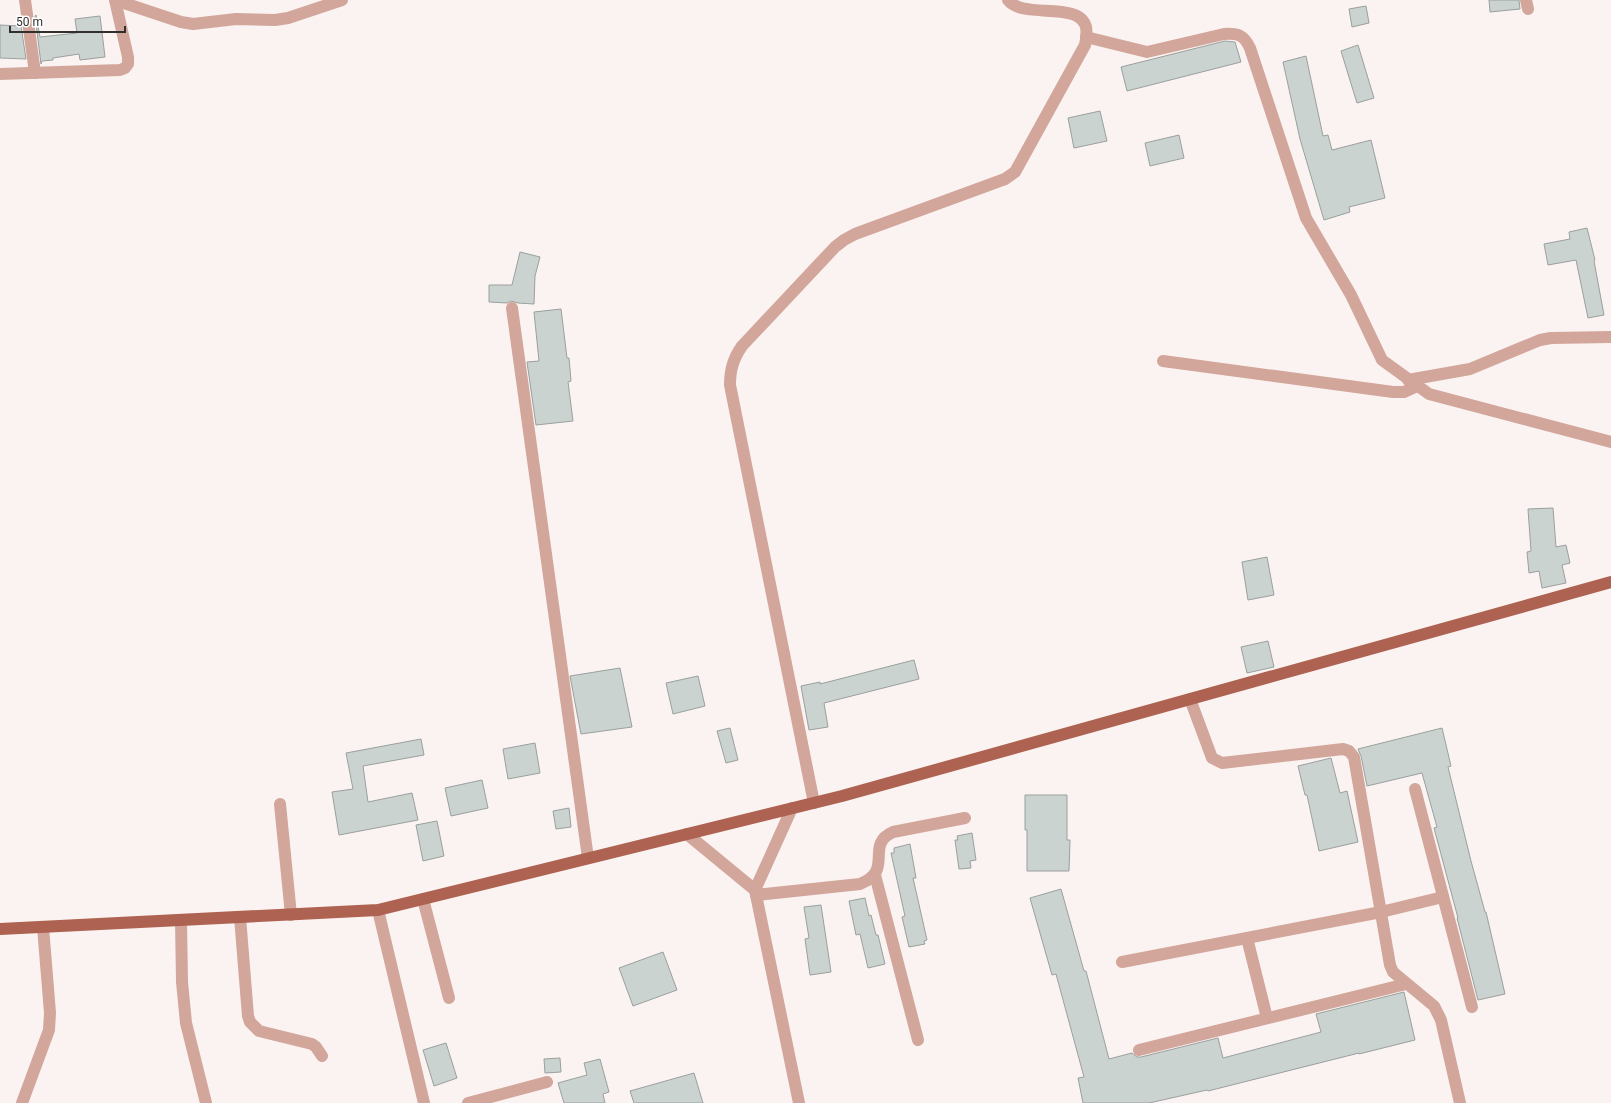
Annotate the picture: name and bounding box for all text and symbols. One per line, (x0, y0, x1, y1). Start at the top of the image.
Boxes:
scale bar (10, 8, 125, 34)
text: 50 m (16, 15, 43, 29)

